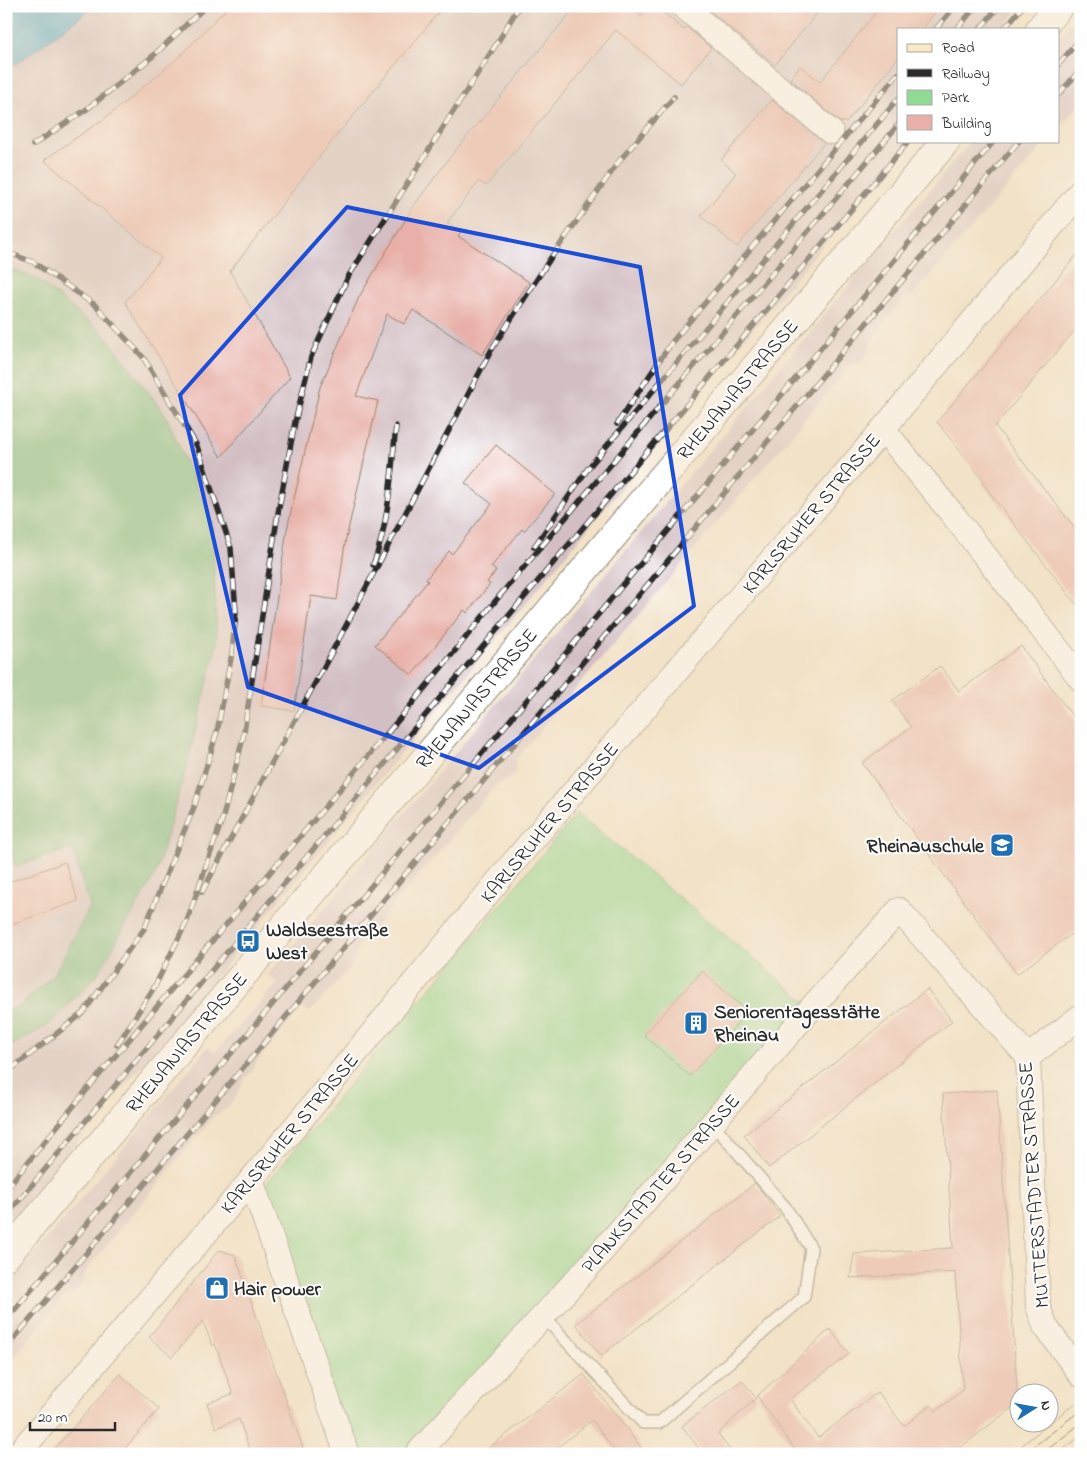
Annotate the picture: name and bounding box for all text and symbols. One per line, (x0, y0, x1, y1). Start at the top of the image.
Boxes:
legend (897, 28, 1060, 142)
text: Road (942, 37, 975, 59)
text: Railway (942, 63, 990, 86)
text: Park (942, 87, 970, 109)
text: Building (941, 113, 991, 136)
street label: RHENANIASTRASSE (671, 314, 807, 468)
street label: KARLSRUHER STRASSE (737, 428, 889, 601)
street label: RHENANIASTRASSE (410, 623, 546, 777)
street label: KARLSRUHER STRASSE (475, 737, 627, 910)
school or university icon: Rheinauschule (989, 832, 1015, 858)
place label: Rheinauschule (867, 833, 985, 862)
place label: Waldseestraße West (266, 917, 389, 969)
bus stop icon: Waldseestraße West (235, 928, 261, 954)
street label: RHENANIASTRASSE (120, 967, 256, 1121)
place label: Seniorentagesstätte Rheinau (714, 999, 881, 1051)
building icon: Seniorentagesstätte Rheinau (683, 1010, 709, 1036)
street label: KARLSRUHER STRASSE (215, 1048, 367, 1221)
street label: MUTTERSTADTER STRASSE (1012, 1060, 1059, 1309)
street label: PLANKSTADTER STRASSE (576, 1088, 748, 1281)
shop icon: Hair power (204, 1275, 230, 1301)
place label: Hair power (234, 1276, 322, 1305)
north arrow (1010, 1382, 1060, 1432)
text: N (1034, 1399, 1056, 1412)
scale bar (30, 1400, 115, 1432)
text: 20 m (38, 1407, 68, 1429)

